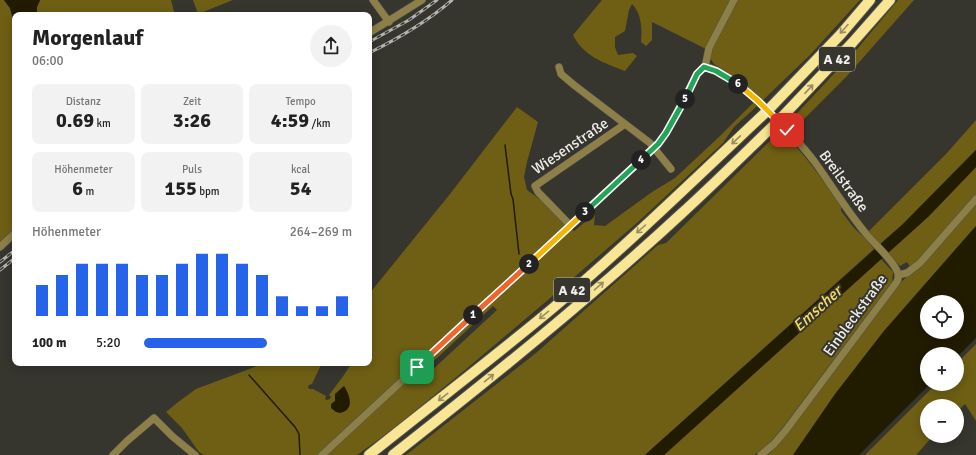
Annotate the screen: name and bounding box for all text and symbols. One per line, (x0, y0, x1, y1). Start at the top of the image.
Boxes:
text: Morgenlauf (32, 24, 143, 51)
one-way arrow (840, 24, 849, 34)
button: share (310, 25, 352, 67)
road number: A 42 (819, 47, 855, 71)
text: 06:00 (32, 53, 64, 69)
pin: 6 (728, 74, 748, 94)
text: 6 (735, 77, 741, 90)
one-way arrow (804, 84, 813, 94)
pin: 5 (675, 89, 695, 109)
text: 5 (682, 92, 688, 105)
text: Distanz (66, 95, 101, 108)
text: Zeit (183, 95, 201, 108)
text: Tempo (285, 95, 316, 108)
text: 0.69 (56, 108, 94, 133)
text: 3:26 (173, 108, 211, 133)
text: 4:59 (271, 108, 309, 133)
pin (770, 113, 804, 147)
street label: Wiesenstraße (528, 114, 612, 178)
text: km (94, 117, 111, 130)
text: /km (309, 117, 330, 130)
icon: check (776, 119, 798, 141)
one-way arrow (731, 135, 741, 145)
street label: Breilstraße (816, 147, 872, 215)
pin: 4 (631, 150, 651, 170)
text: 4 (638, 153, 644, 166)
text: Höhenmeter (54, 163, 112, 176)
text: Puls (182, 163, 202, 176)
text: kcal (291, 163, 310, 176)
text: 6 (72, 176, 83, 201)
text: 155 (164, 176, 197, 201)
text: 54 (290, 176, 311, 201)
text: m (83, 185, 94, 198)
text: bpm (197, 185, 220, 198)
pin: 3 (575, 202, 595, 222)
text: 3 (582, 205, 588, 218)
text: Höhenmeter (32, 224, 101, 240)
text: 264–269 m (290, 224, 352, 240)
one-way arrow (636, 224, 646, 233)
pin: 2 (519, 254, 539, 274)
text: 2 (526, 257, 532, 270)
street label: Einbleckstraße (819, 271, 891, 359)
road number: A 42 (554, 278, 590, 302)
water label: Emscher (789, 280, 848, 336)
one-way arrow (594, 281, 605, 290)
map controls (920, 295, 964, 443)
button: locate (920, 295, 964, 339)
pin: 1 (463, 305, 483, 325)
text: 1 (470, 308, 476, 321)
one-way arrow (539, 310, 549, 319)
text: 100 m (32, 335, 66, 351)
text: 5:20 (96, 335, 121, 351)
button: + (920, 347, 964, 391)
pin (400, 350, 434, 384)
icon: arrive (406, 356, 428, 378)
one-way arrow (484, 374, 494, 383)
one-way arrow (437, 392, 448, 401)
button: − (920, 399, 964, 443)

